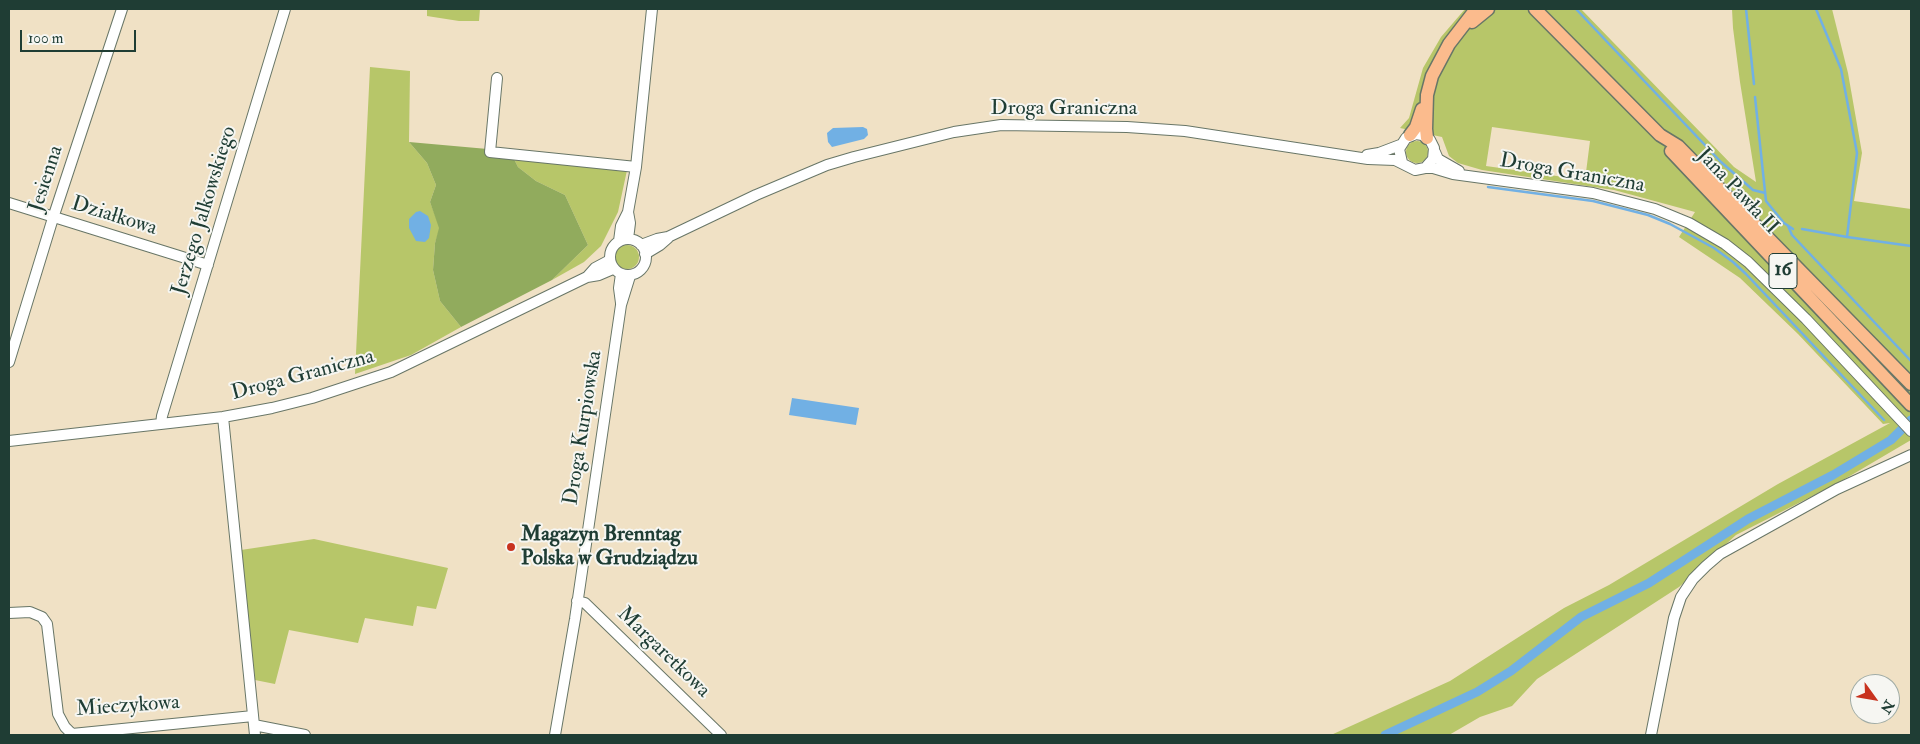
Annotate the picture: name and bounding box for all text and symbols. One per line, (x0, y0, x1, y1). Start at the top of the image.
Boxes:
scale bar (22, 20, 139, 52)
text: 100 m (28, 29, 63, 48)
street label: Droga Graniczna (991, 96, 1137, 122)
street label: Jerzego Jalkowskiego (167, 124, 243, 298)
street label: Jesienna (24, 142, 70, 216)
street label: Jana Pawła II (1691, 144, 1783, 240)
street label: Droga Graniczna (1497, 149, 1647, 199)
street label: Działkowa (68, 192, 160, 242)
road number: 16 (1769, 254, 1797, 288)
street label: Droga Graniczna (229, 345, 377, 407)
street label: Droga Kurpiowska (559, 349, 609, 507)
place label: Magazyn Brenntag Polska w Grudziądzu (521, 522, 698, 572)
marker: Magazyn Brenntag Polska w Grudziądzu (505, 541, 517, 553)
street label: Margaretkowa (611, 602, 715, 704)
north arrow (1850, 674, 1900, 724)
street label: Mieczykowa (75, 691, 181, 723)
text: N (1877, 697, 1898, 717)

